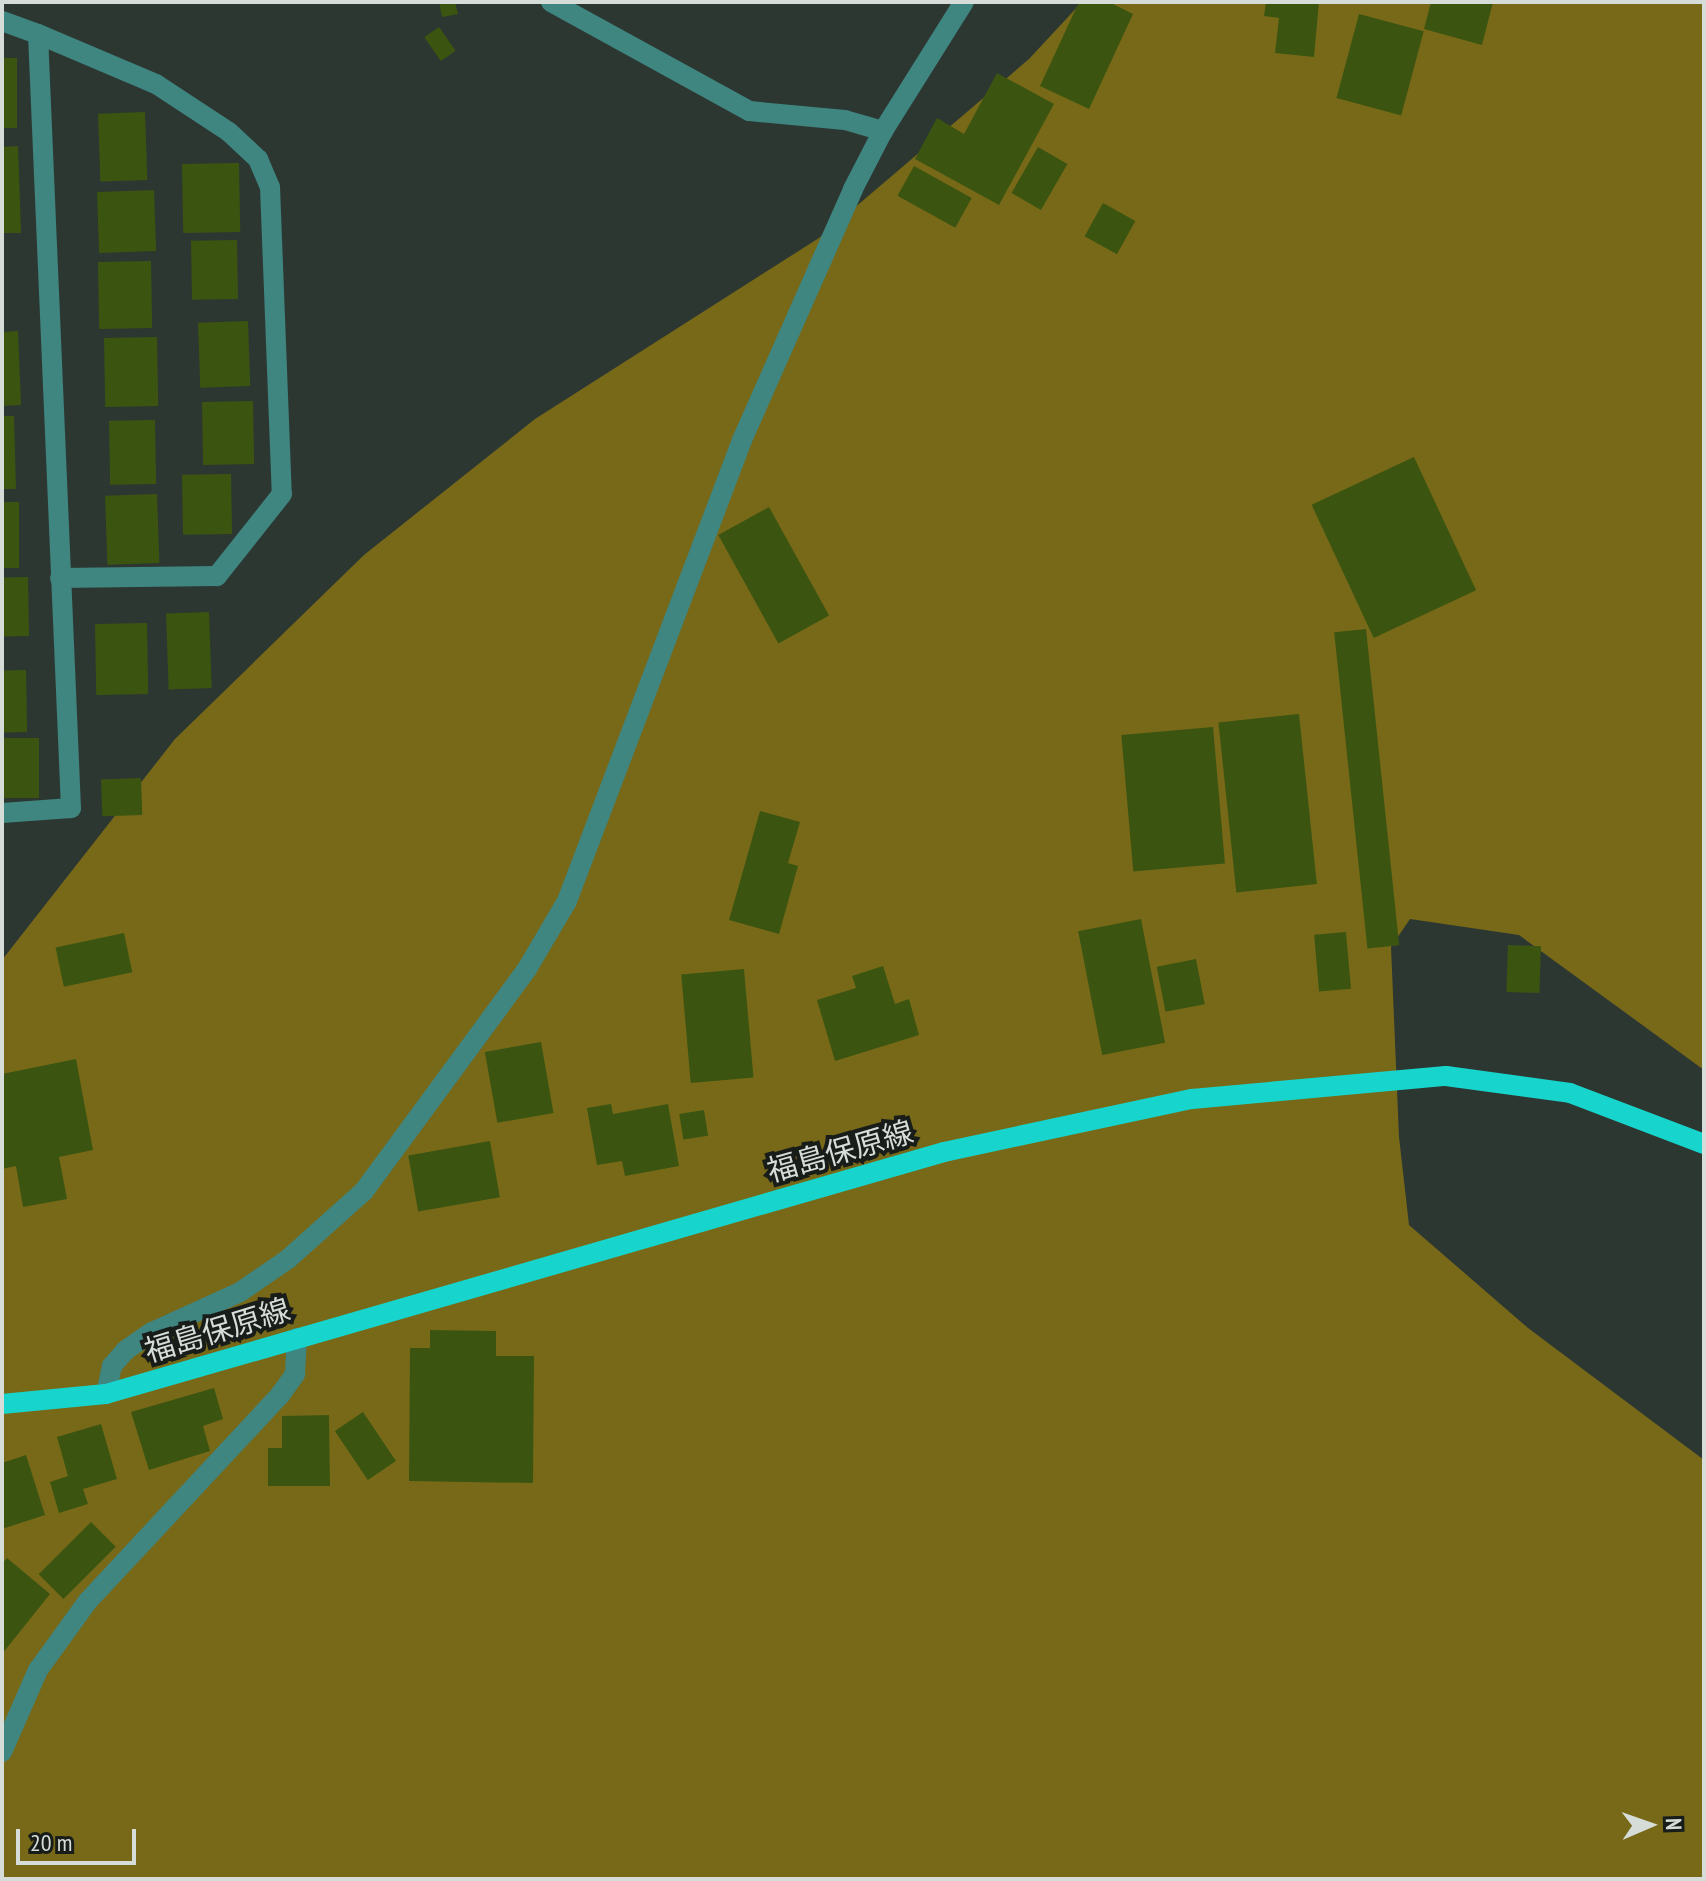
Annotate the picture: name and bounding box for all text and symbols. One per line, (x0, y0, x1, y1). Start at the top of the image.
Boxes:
street label: 福島保原線 (763, 1113, 917, 1189)
street label: 福島保原線 (140, 1291, 294, 1369)
north arrow (1610, 1785, 1690, 1865)
scale bar (20, 1813, 140, 1863)
text: N (1660, 1818, 1688, 1831)
text: 20 m (30, 1827, 72, 1858)

